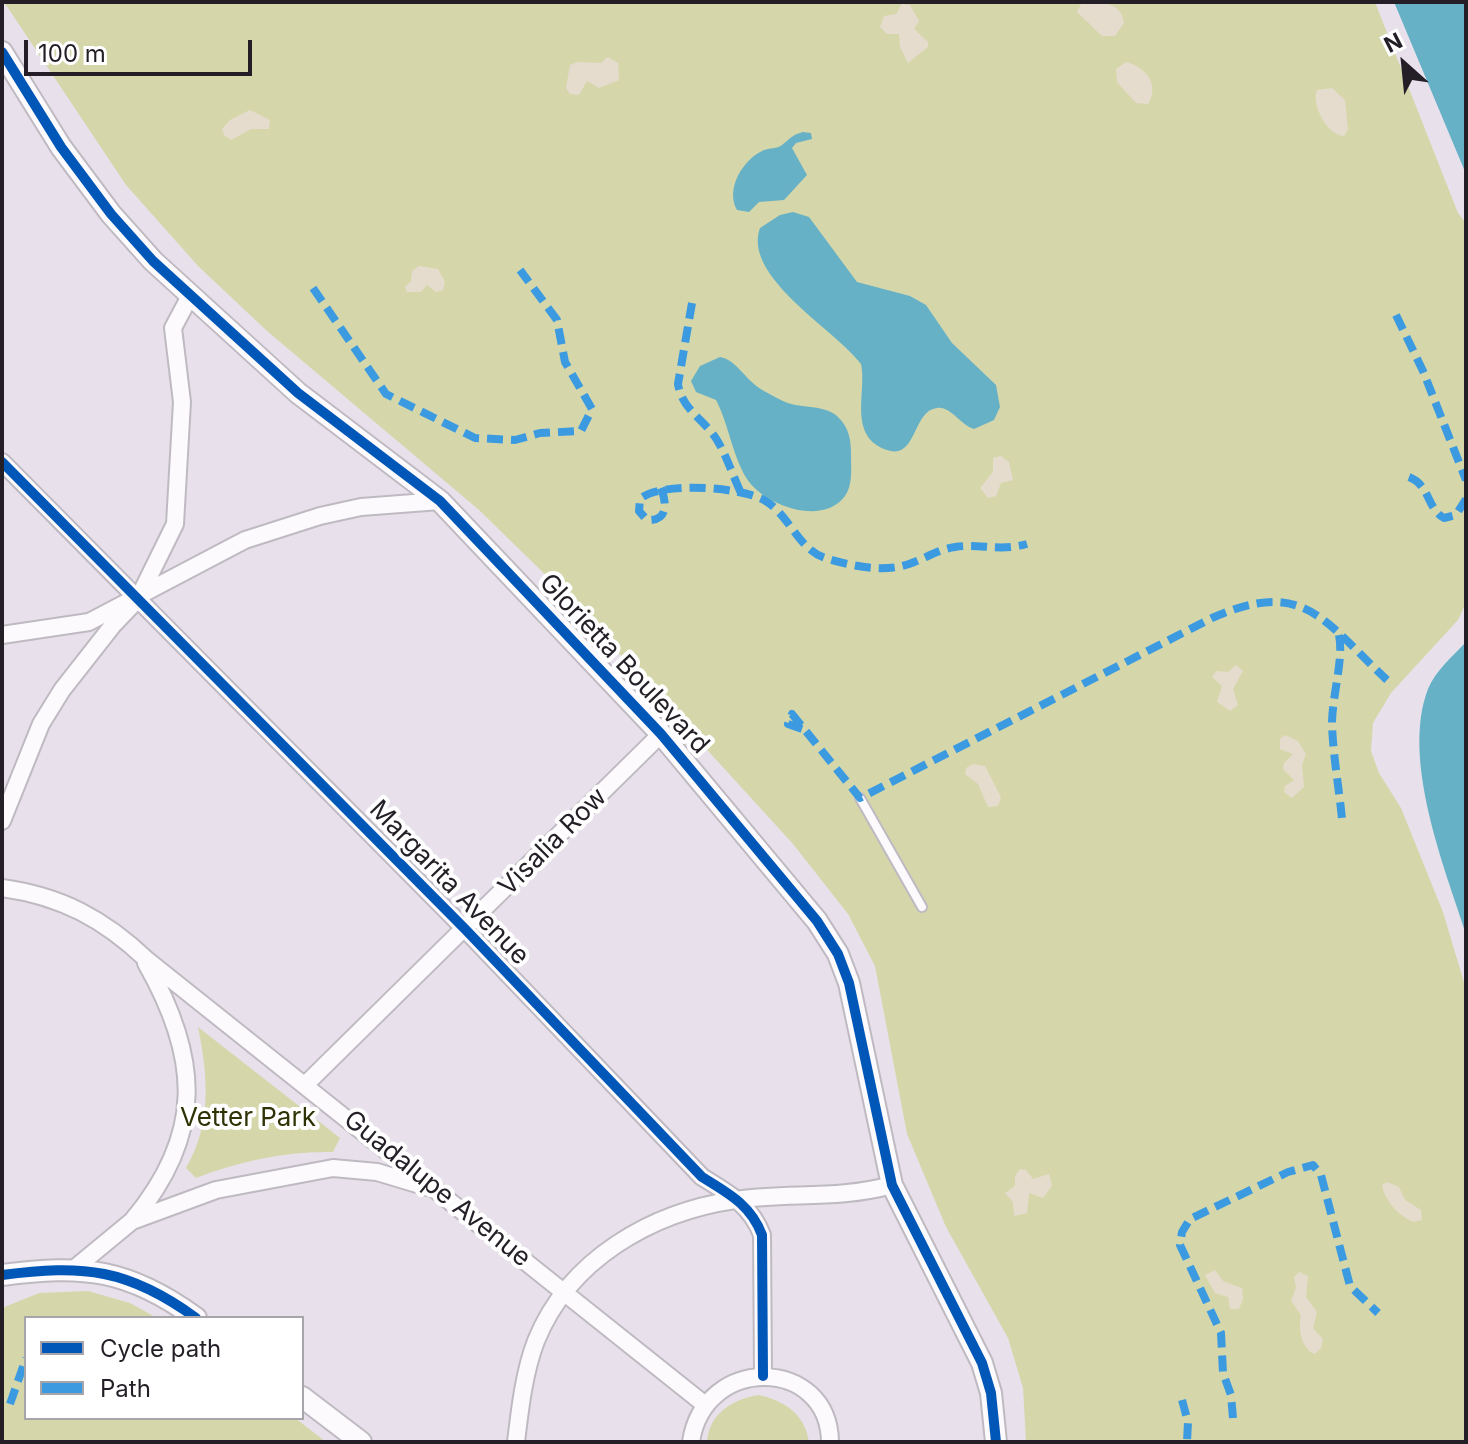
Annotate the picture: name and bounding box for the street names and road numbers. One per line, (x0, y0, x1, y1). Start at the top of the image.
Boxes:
street label: Glorietta Boulevard (533, 568, 715, 760)
street label: Visalia Row (493, 782, 613, 902)
street label: Margarita Avenue (363, 794, 535, 972)
street label: Guadalupe Avenue (337, 1104, 537, 1274)

